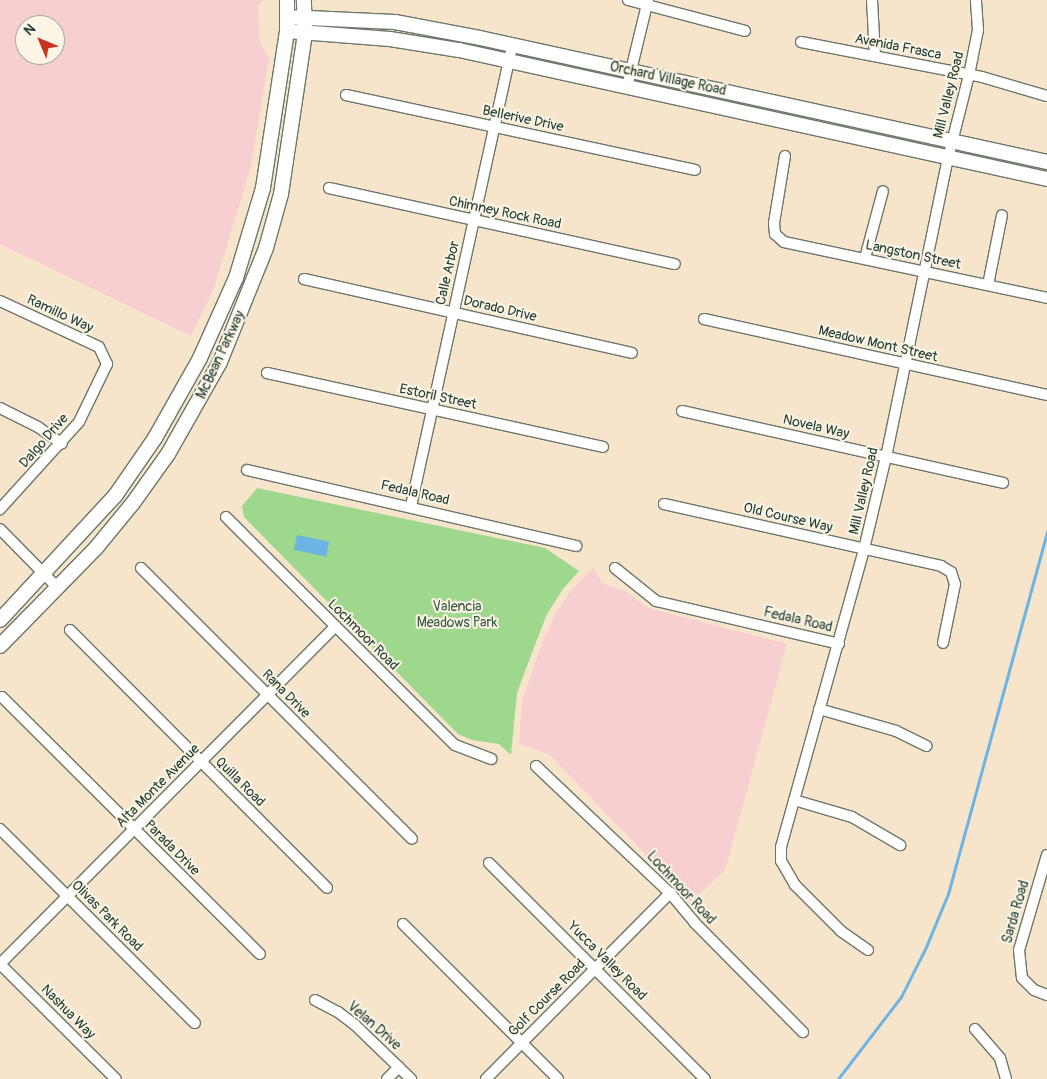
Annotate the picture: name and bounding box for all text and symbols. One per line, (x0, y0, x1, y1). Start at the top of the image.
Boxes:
north arrow (15, 15, 65, 65)
text: N (20, 20, 39, 39)
street label: Avenida Frasca (853, 30, 943, 64)
street label: Mill Valley Road (930, 50, 968, 140)
street label: Orchard Village Road (608, 58, 728, 100)
street label: Bellerive Drive (481, 102, 565, 136)
street label: Chimney Rock Road (447, 193, 563, 233)
street label: Langston Street (864, 237, 962, 273)
street label: Calle Arbor (432, 239, 464, 307)
street label: Ramillo Way (24, 291, 96, 337)
street label: Dorado Drive (462, 292, 538, 326)
street label: McBean Parkway (193, 308, 249, 402)
street label: Meadow Mont Street (817, 322, 939, 366)
street label: Estoril Street (398, 381, 478, 413)
street label: Dalgo Drive (16, 411, 72, 471)
street label: Novela Way (781, 411, 851, 443)
street label: Mill Valley Road (846, 446, 882, 536)
street label: Fedala Road (379, 477, 451, 509)
street label: Old Course Way (742, 500, 834, 536)
street label: Lochmoor Road (324, 596, 402, 674)
park label: Valencia Meadows Park (417, 599, 497, 632)
street label: Fedala Road (762, 604, 834, 636)
street label: Rana Drive (258, 666, 314, 722)
street label: Alta Monte Avenue (113, 741, 203, 831)
street label: Quilla Road (212, 754, 268, 810)
street label: Parada Drive (141, 817, 203, 879)
street label: Lochmoor Road (643, 848, 719, 928)
street label: Olivas Park Road (68, 877, 146, 955)
street label: Sarda Road (999, 879, 1033, 945)
street label: Yucca Valley Road (564, 918, 650, 1004)
street label: Golf Course Road (505, 956, 589, 1040)
street label: Nashua Way (37, 981, 99, 1043)
street label: Velan Drive (344, 998, 404, 1054)

